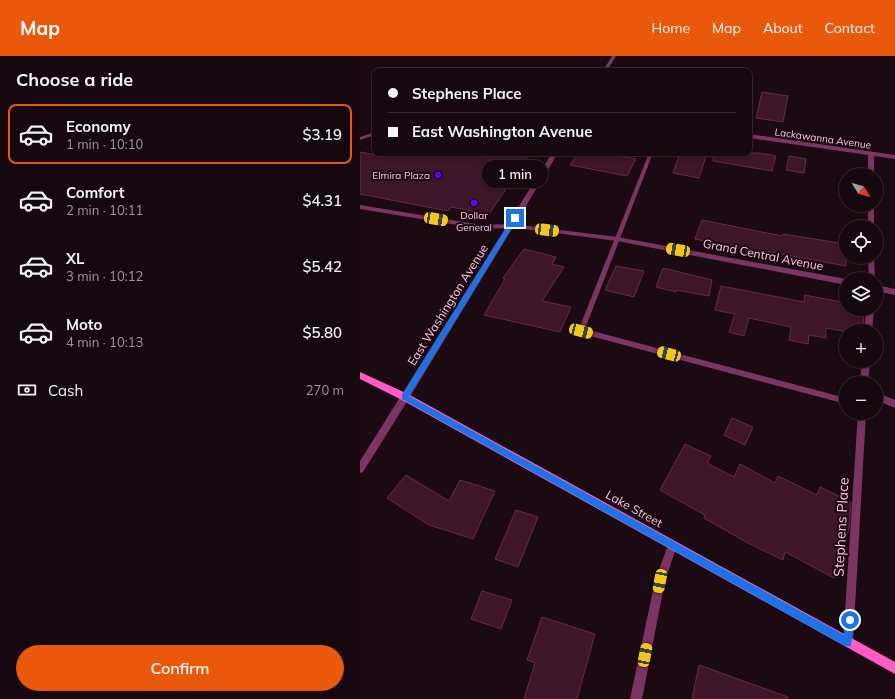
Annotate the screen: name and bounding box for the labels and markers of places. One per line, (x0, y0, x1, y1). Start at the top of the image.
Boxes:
place label: Elmira Plaza (372, 169, 430, 182)
marker: Elmira Plaza (433, 170, 443, 180)
marker: Dollar General (469, 198, 479, 208)
place label: Dollar General (456, 209, 492, 234)

